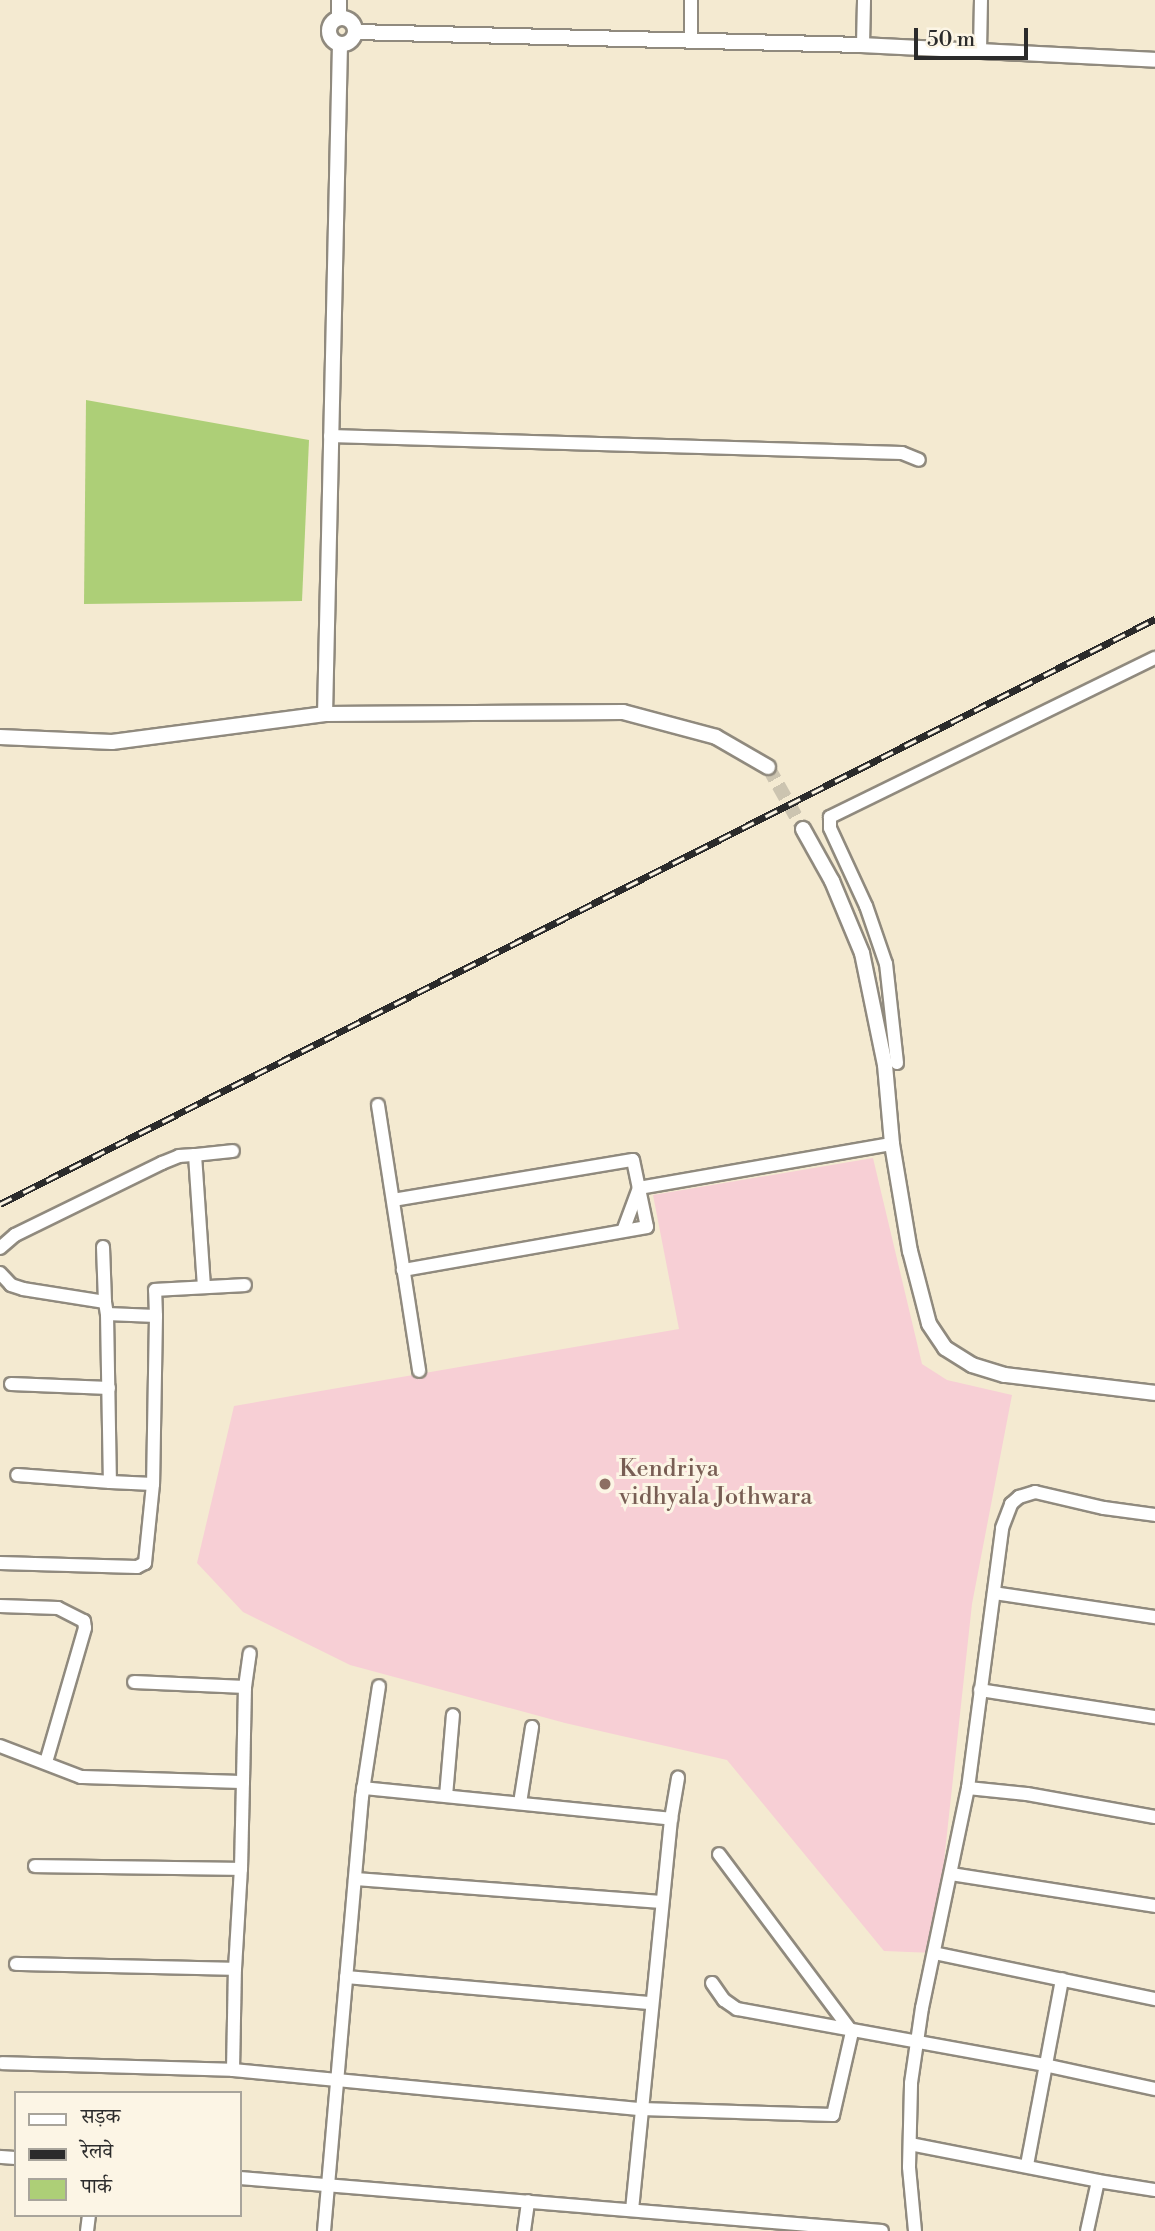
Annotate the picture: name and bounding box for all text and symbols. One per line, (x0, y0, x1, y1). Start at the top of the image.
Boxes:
scale bar (917, 14, 1031, 58)
text: 50 m (927, 27, 975, 53)
place label: Kendriya vidhyala Jothwara (619, 1456, 812, 1512)
marker: Kendriya vidhyala Jothwara (597, 1476, 613, 1492)
legend (14, 2091, 242, 2217)
text: सड़क (81, 2104, 120, 2130)
text: रेलवे (81, 2139, 113, 2165)
text: पार्क (81, 2174, 112, 2200)

